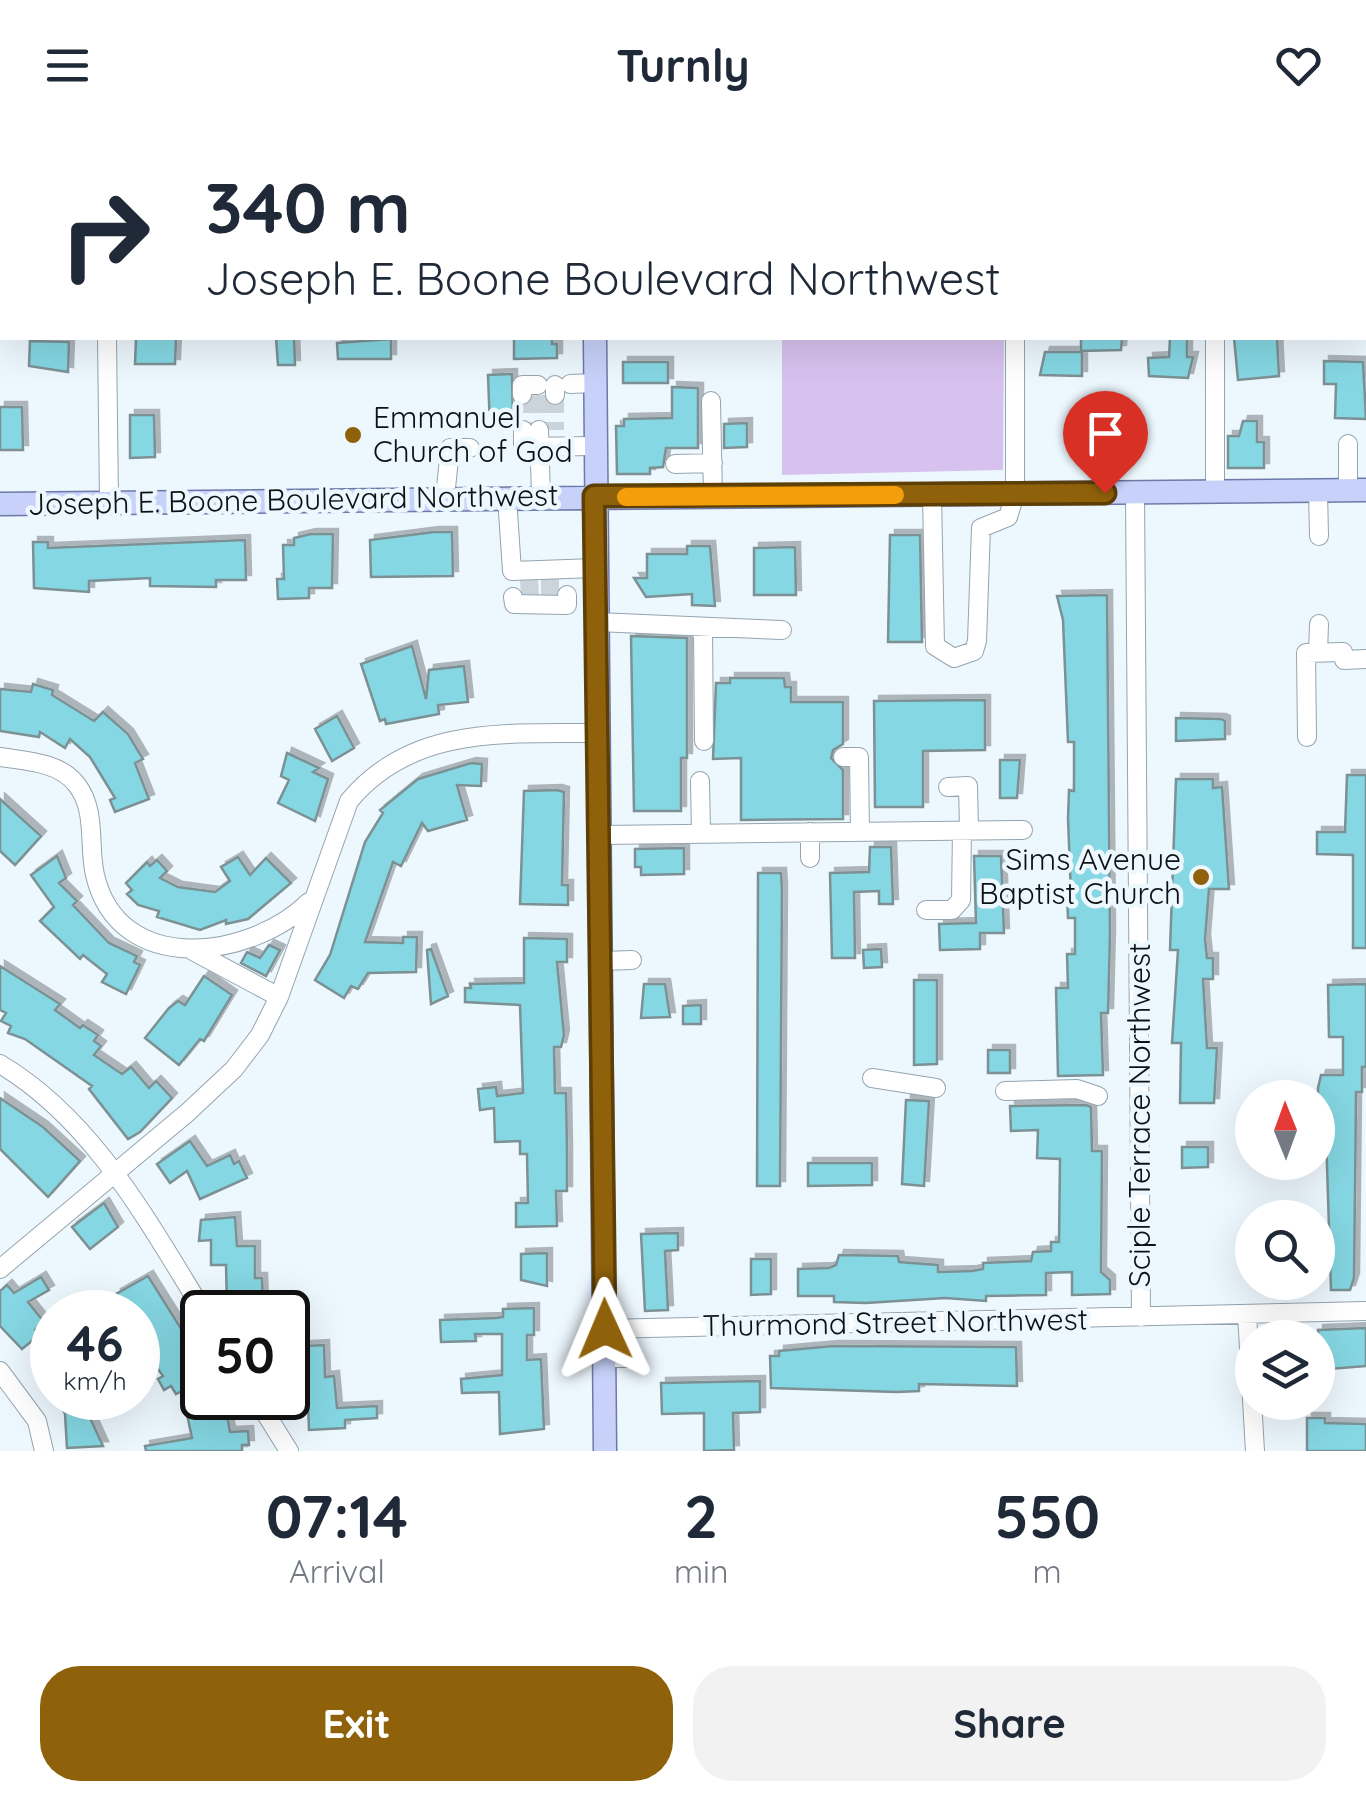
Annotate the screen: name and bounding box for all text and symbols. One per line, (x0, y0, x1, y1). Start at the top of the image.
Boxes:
text: Turnly (616, 37, 750, 93)
icon: menu (40, 38, 95, 93)
icon: heart (1271, 38, 1326, 93)
text: 340 m (205, 163, 411, 251)
icon: right (40, 170, 170, 300)
text: Joseph E. Boone Boulevard Northwest (205, 250, 1001, 306)
pin (1063, 391, 1148, 494)
place label: Emmanuel Church of God (373, 398, 573, 470)
icon: arrive (1078, 406, 1133, 461)
marker: Emmanuel Church of God (342, 424, 364, 446)
street label: Joseph E. Boone Boulevard Northwest (27, 475, 558, 523)
place label: Sims Avenue Baptist Church (979, 840, 1181, 912)
marker: Sims Avenue Baptist Church (1190, 866, 1212, 888)
street label: Sciple Terrace Northwest (1120, 943, 1158, 1287)
north arrow (1235, 1080, 1335, 1180)
map controls (1235, 1080, 1335, 1420)
button: search (1235, 1200, 1335, 1300)
position arrow (553, 1277, 657, 1381)
speed limit sign: 50 (180, 1290, 310, 1420)
street label: Thurmond Street Northwest (702, 1300, 1088, 1344)
text: 46 (66, 1311, 124, 1374)
button: layers (1235, 1320, 1335, 1420)
text: km/h (63, 1365, 127, 1396)
text: 07:14 (266, 1478, 408, 1553)
text: 2 (684, 1478, 718, 1553)
text: 550 (994, 1478, 1100, 1553)
text: Arrival (289, 1551, 385, 1591)
text: min (674, 1551, 728, 1591)
text: m (1033, 1551, 1062, 1591)
button: Exit (40, 1666, 673, 1781)
button: Share (693, 1666, 1326, 1781)

